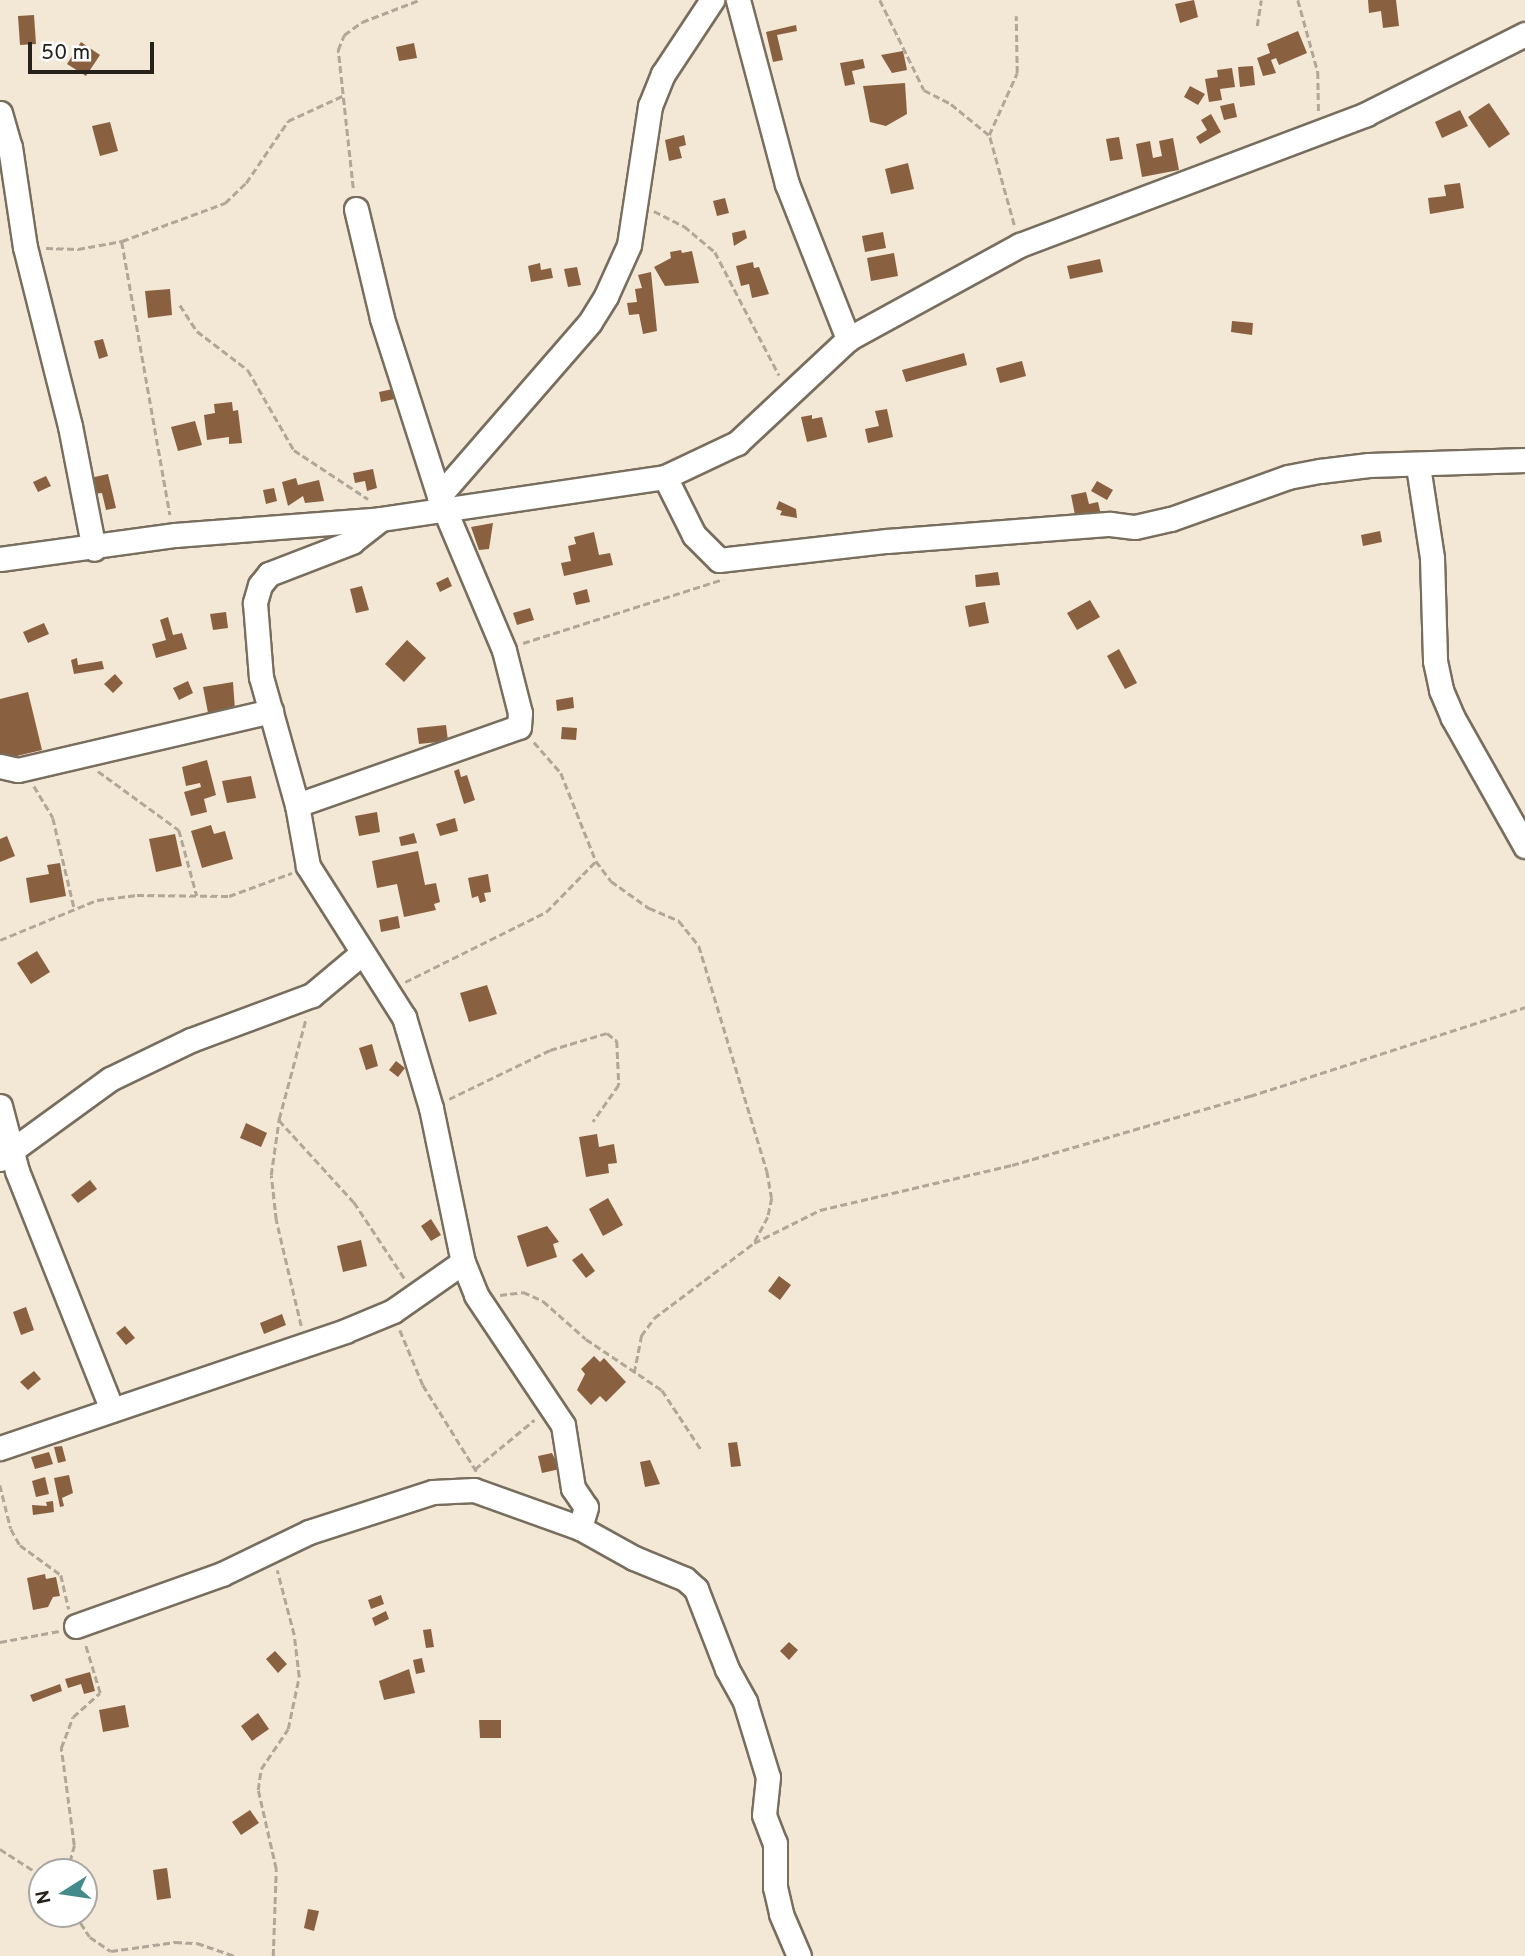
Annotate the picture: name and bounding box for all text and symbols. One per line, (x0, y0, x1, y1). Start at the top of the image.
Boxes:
scale bar (32, 28, 158, 72)
text: 50 m (41, 40, 90, 67)
north arrow (28, 1858, 98, 1928)
text: N (31, 1888, 58, 1906)

